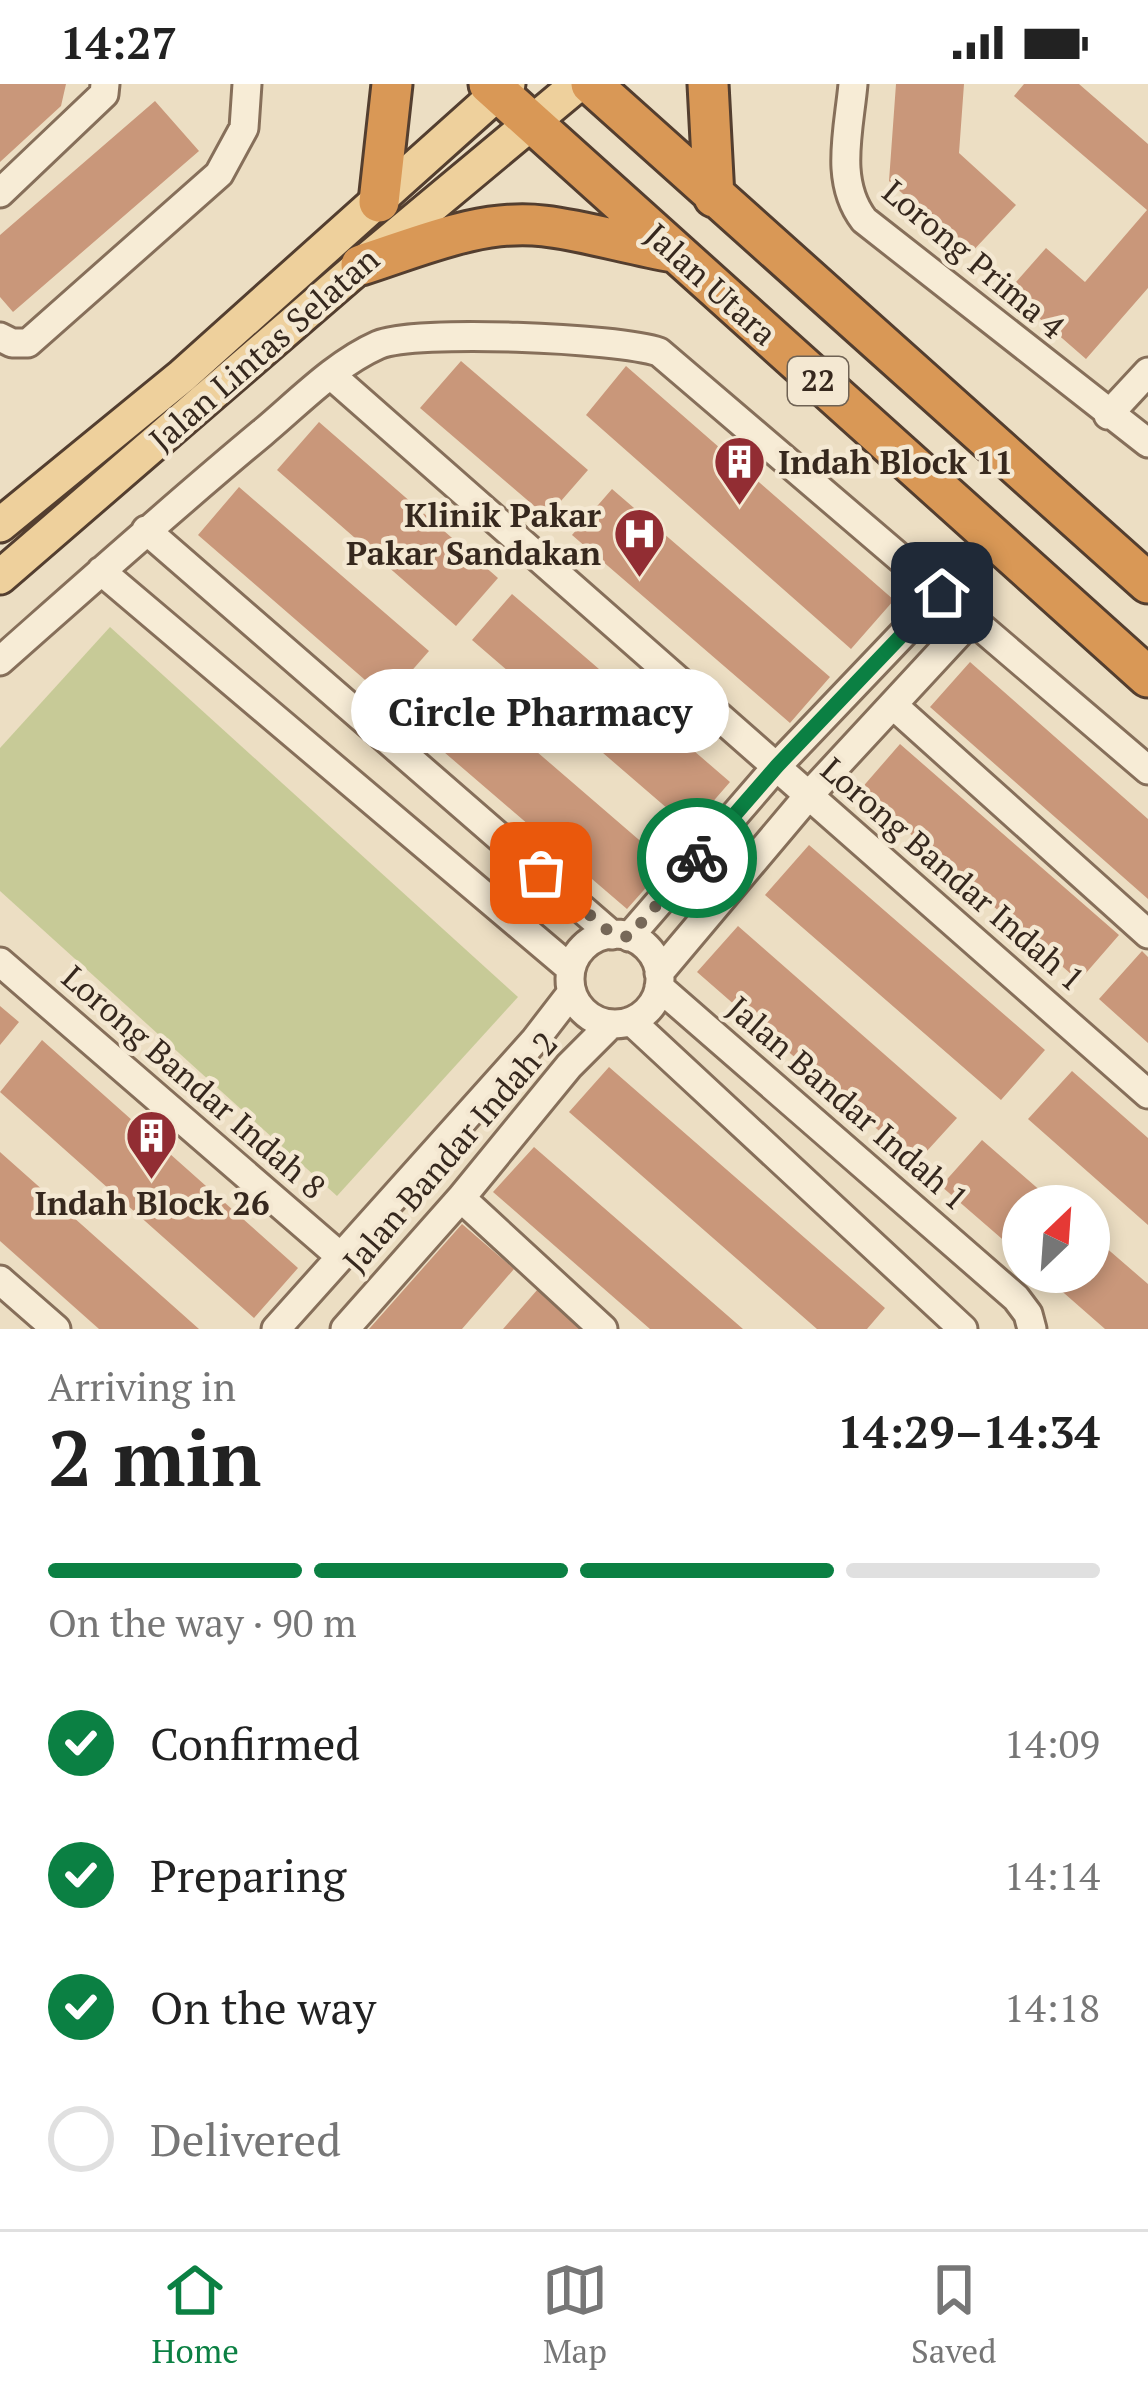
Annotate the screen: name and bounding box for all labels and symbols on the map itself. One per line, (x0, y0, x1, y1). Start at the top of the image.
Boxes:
street label: Lorong Prima 4 (874, 170, 1075, 348)
street label: Jalan Utara (637, 213, 786, 354)
street label: Jalan Lintas Selatan (140, 237, 388, 460)
road number: 22 (788, 357, 848, 405)
building icon: Indah Block 11 (711, 434, 767, 508)
place label: Indah Block 11 (778, 440, 1013, 483)
place label: Klinik Pakar Pakar Sandakan (346, 493, 602, 574)
hospital icon: Klinik Pakar Pakar Sandakan (612, 506, 668, 580)
pin (891, 542, 993, 644)
callout: Circle Pharmacy (352, 669, 730, 753)
street label: Lorong Bandar Indah 1 (813, 747, 1094, 1000)
courier (637, 798, 757, 918)
pin (490, 822, 592, 924)
street label: Lorong Bandar Indah 8 (54, 955, 335, 1208)
street label: Jalan Bandar Indah 1 (719, 986, 978, 1219)
street label: Jalan Bandar Indah 2 (333, 1022, 566, 1281)
building icon: Indah Block 26 (124, 1108, 180, 1182)
place label: Indah Block 26 (34, 1181, 270, 1224)
north arrow (1002, 1185, 1110, 1293)

